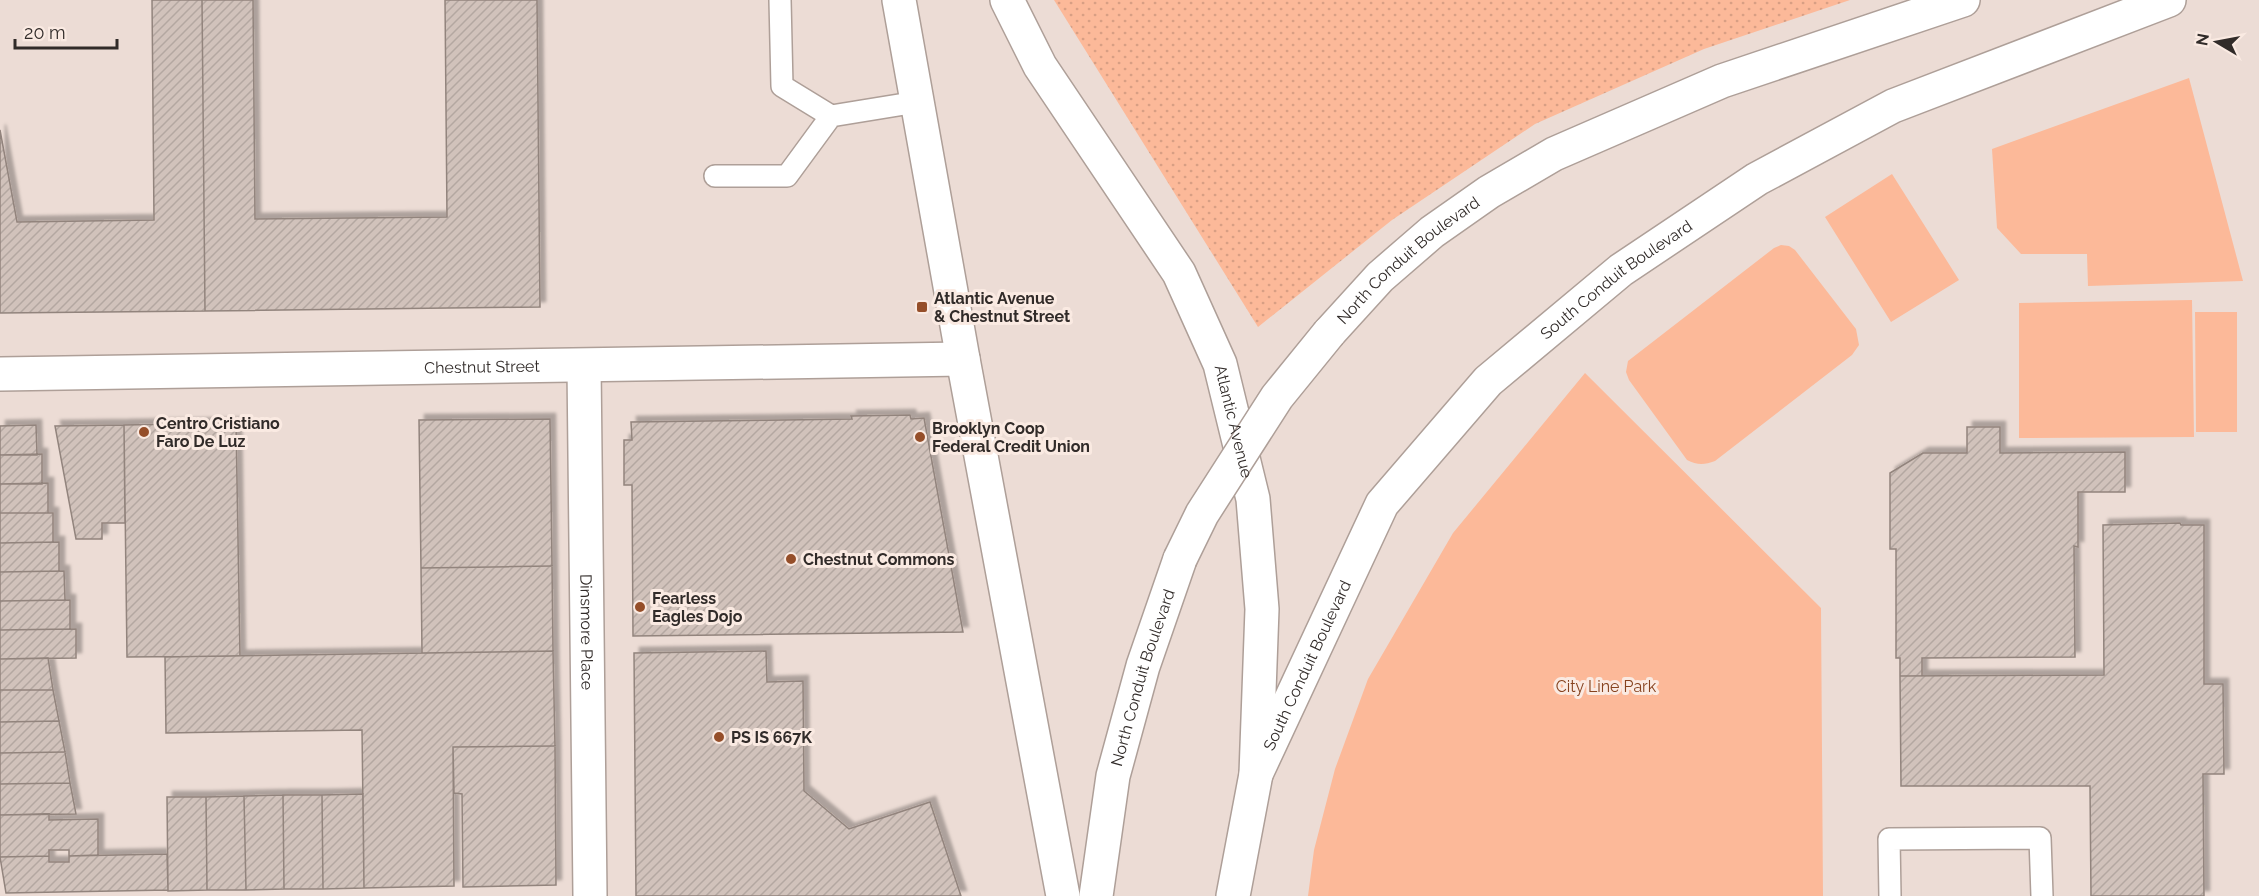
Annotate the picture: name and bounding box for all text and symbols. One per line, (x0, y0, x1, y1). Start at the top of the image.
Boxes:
scale bar (15, 12, 117, 50)
north arrow (2187, 12, 2247, 72)
text: 20 m (24, 22, 66, 43)
text: N (2192, 32, 2213, 47)
street label: North Conduit Boulevard (1333, 193, 1483, 328)
street label: South Conduit Boulevard (1537, 216, 1696, 343)
place label: Atlantic Avenue & Chestnut Street (934, 289, 1070, 326)
marker: Atlantic Avenue & Chestnut Street (915, 300, 929, 314)
street label: Chestnut Street (424, 357, 540, 377)
street label: Atlantic Avenue (1211, 363, 1257, 480)
place label: Centro Cristiano Faro De Luz (156, 414, 280, 451)
place label: Brooklyn Coop Federal Credit Union (932, 419, 1090, 456)
marker: Centro Cristiano Faro De Luz (137, 425, 151, 439)
marker: Brooklyn Coop Federal Credit Union (913, 430, 927, 444)
place label: Chestnut Commons (803, 550, 955, 569)
marker: Chestnut Commons (784, 552, 798, 566)
street label: Dinsmore Place (576, 574, 597, 690)
street label: South Conduit Boulevard (1259, 577, 1355, 754)
street label: North Conduit Boulevard (1107, 587, 1179, 768)
place label: Fearless Eagles Dojo (652, 589, 743, 626)
marker: Fearless Eagles Dojo (633, 600, 647, 614)
park label: City Line Park (1556, 677, 1657, 696)
place label: PS IS 667K (731, 728, 812, 747)
marker: PS IS 667K (712, 730, 726, 744)

